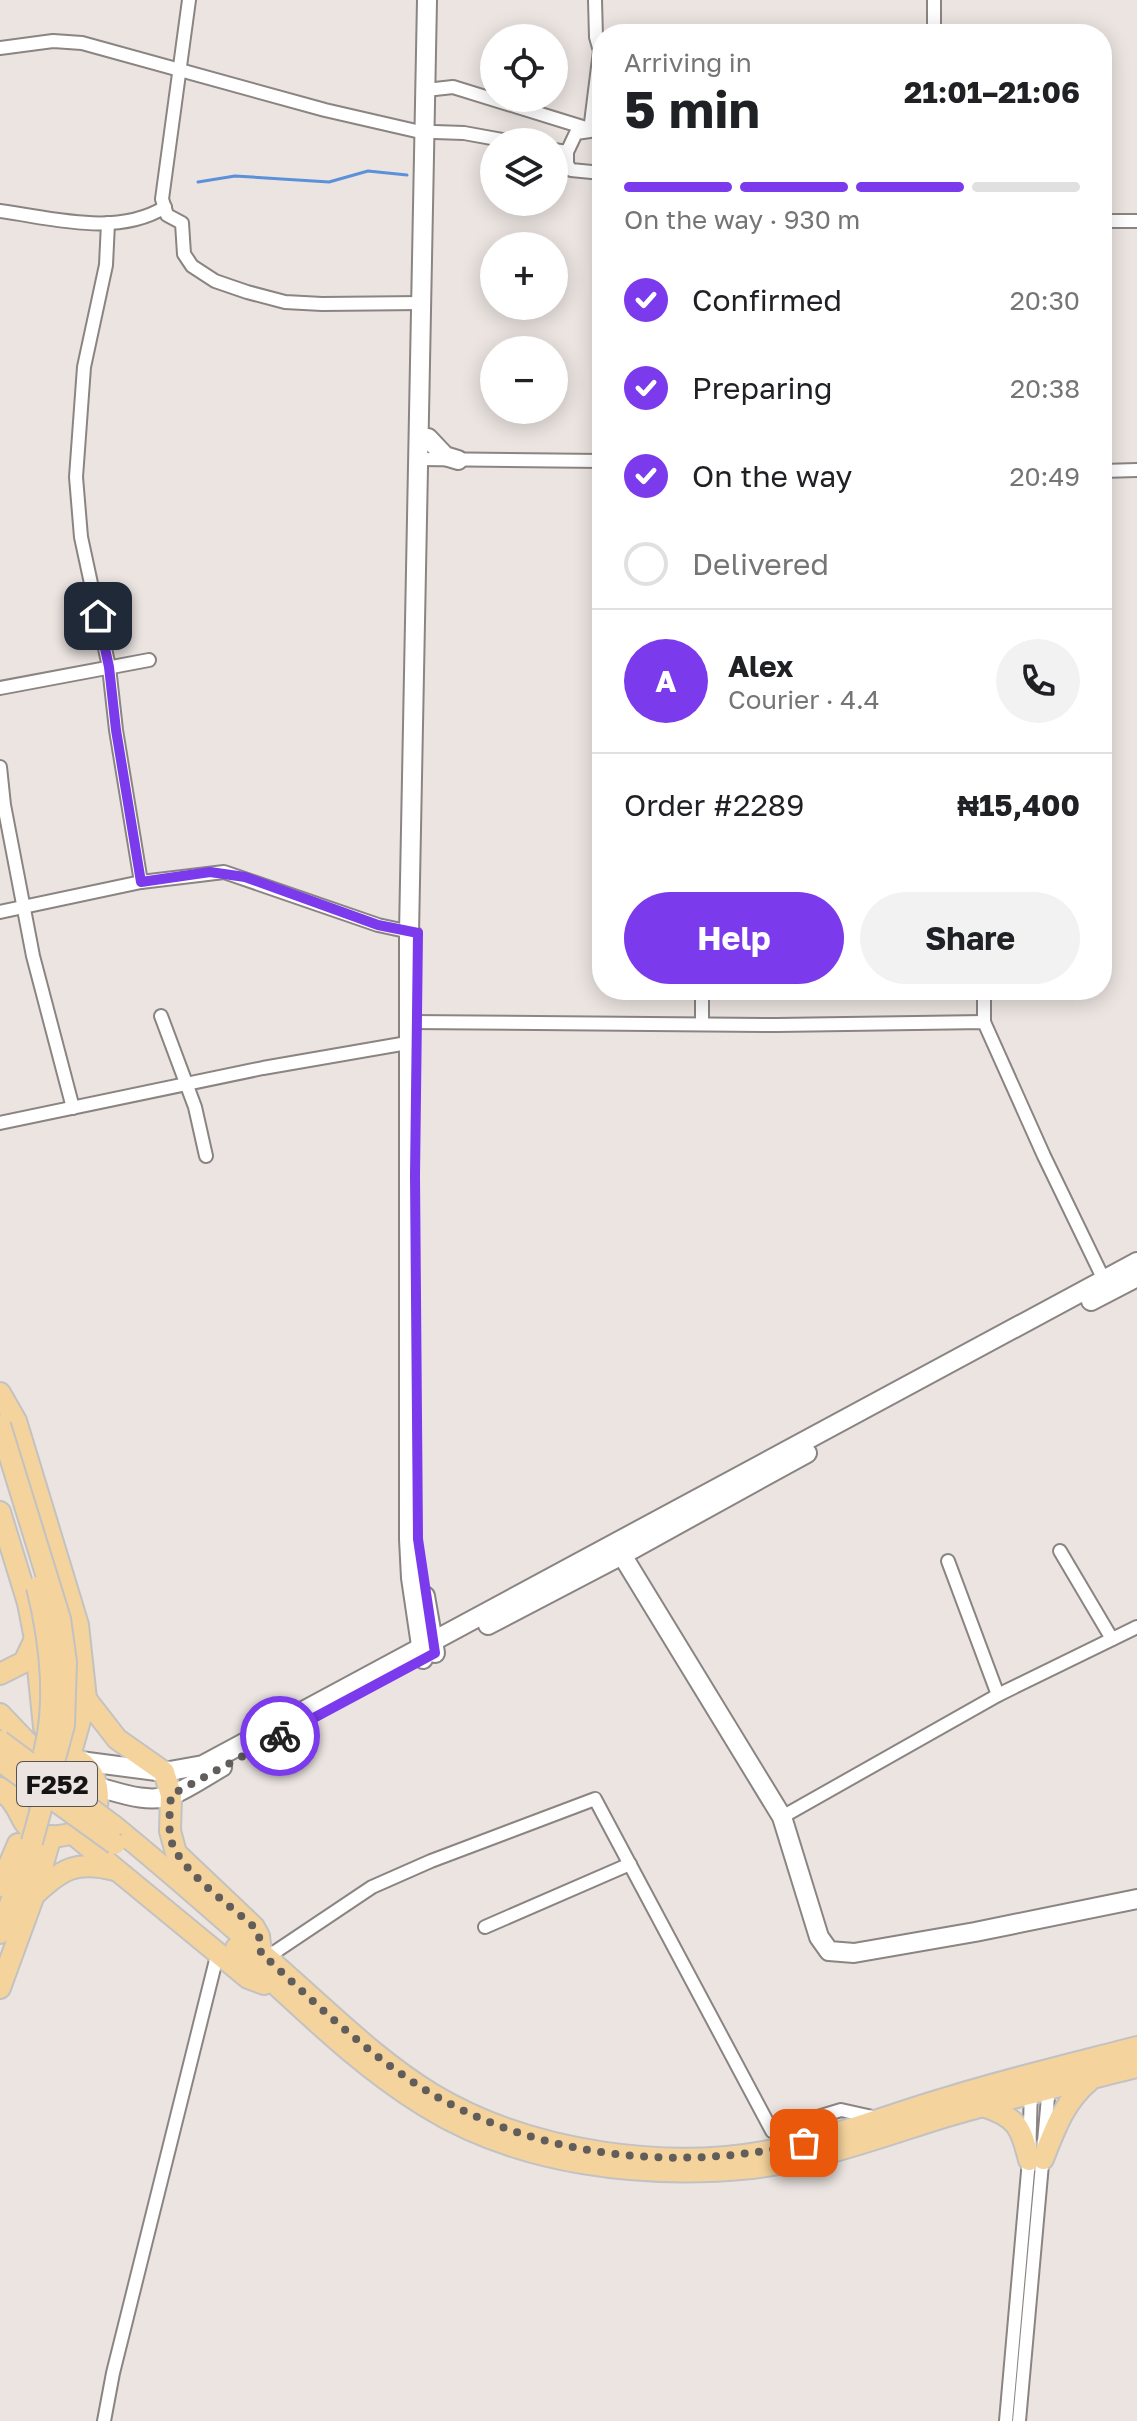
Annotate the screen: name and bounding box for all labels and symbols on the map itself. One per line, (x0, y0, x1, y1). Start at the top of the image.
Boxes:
pin (64, 582, 132, 650)
courier (240, 1696, 320, 1776)
road number: F252 (17, 1762, 97, 1806)
pin (770, 2109, 838, 2177)

